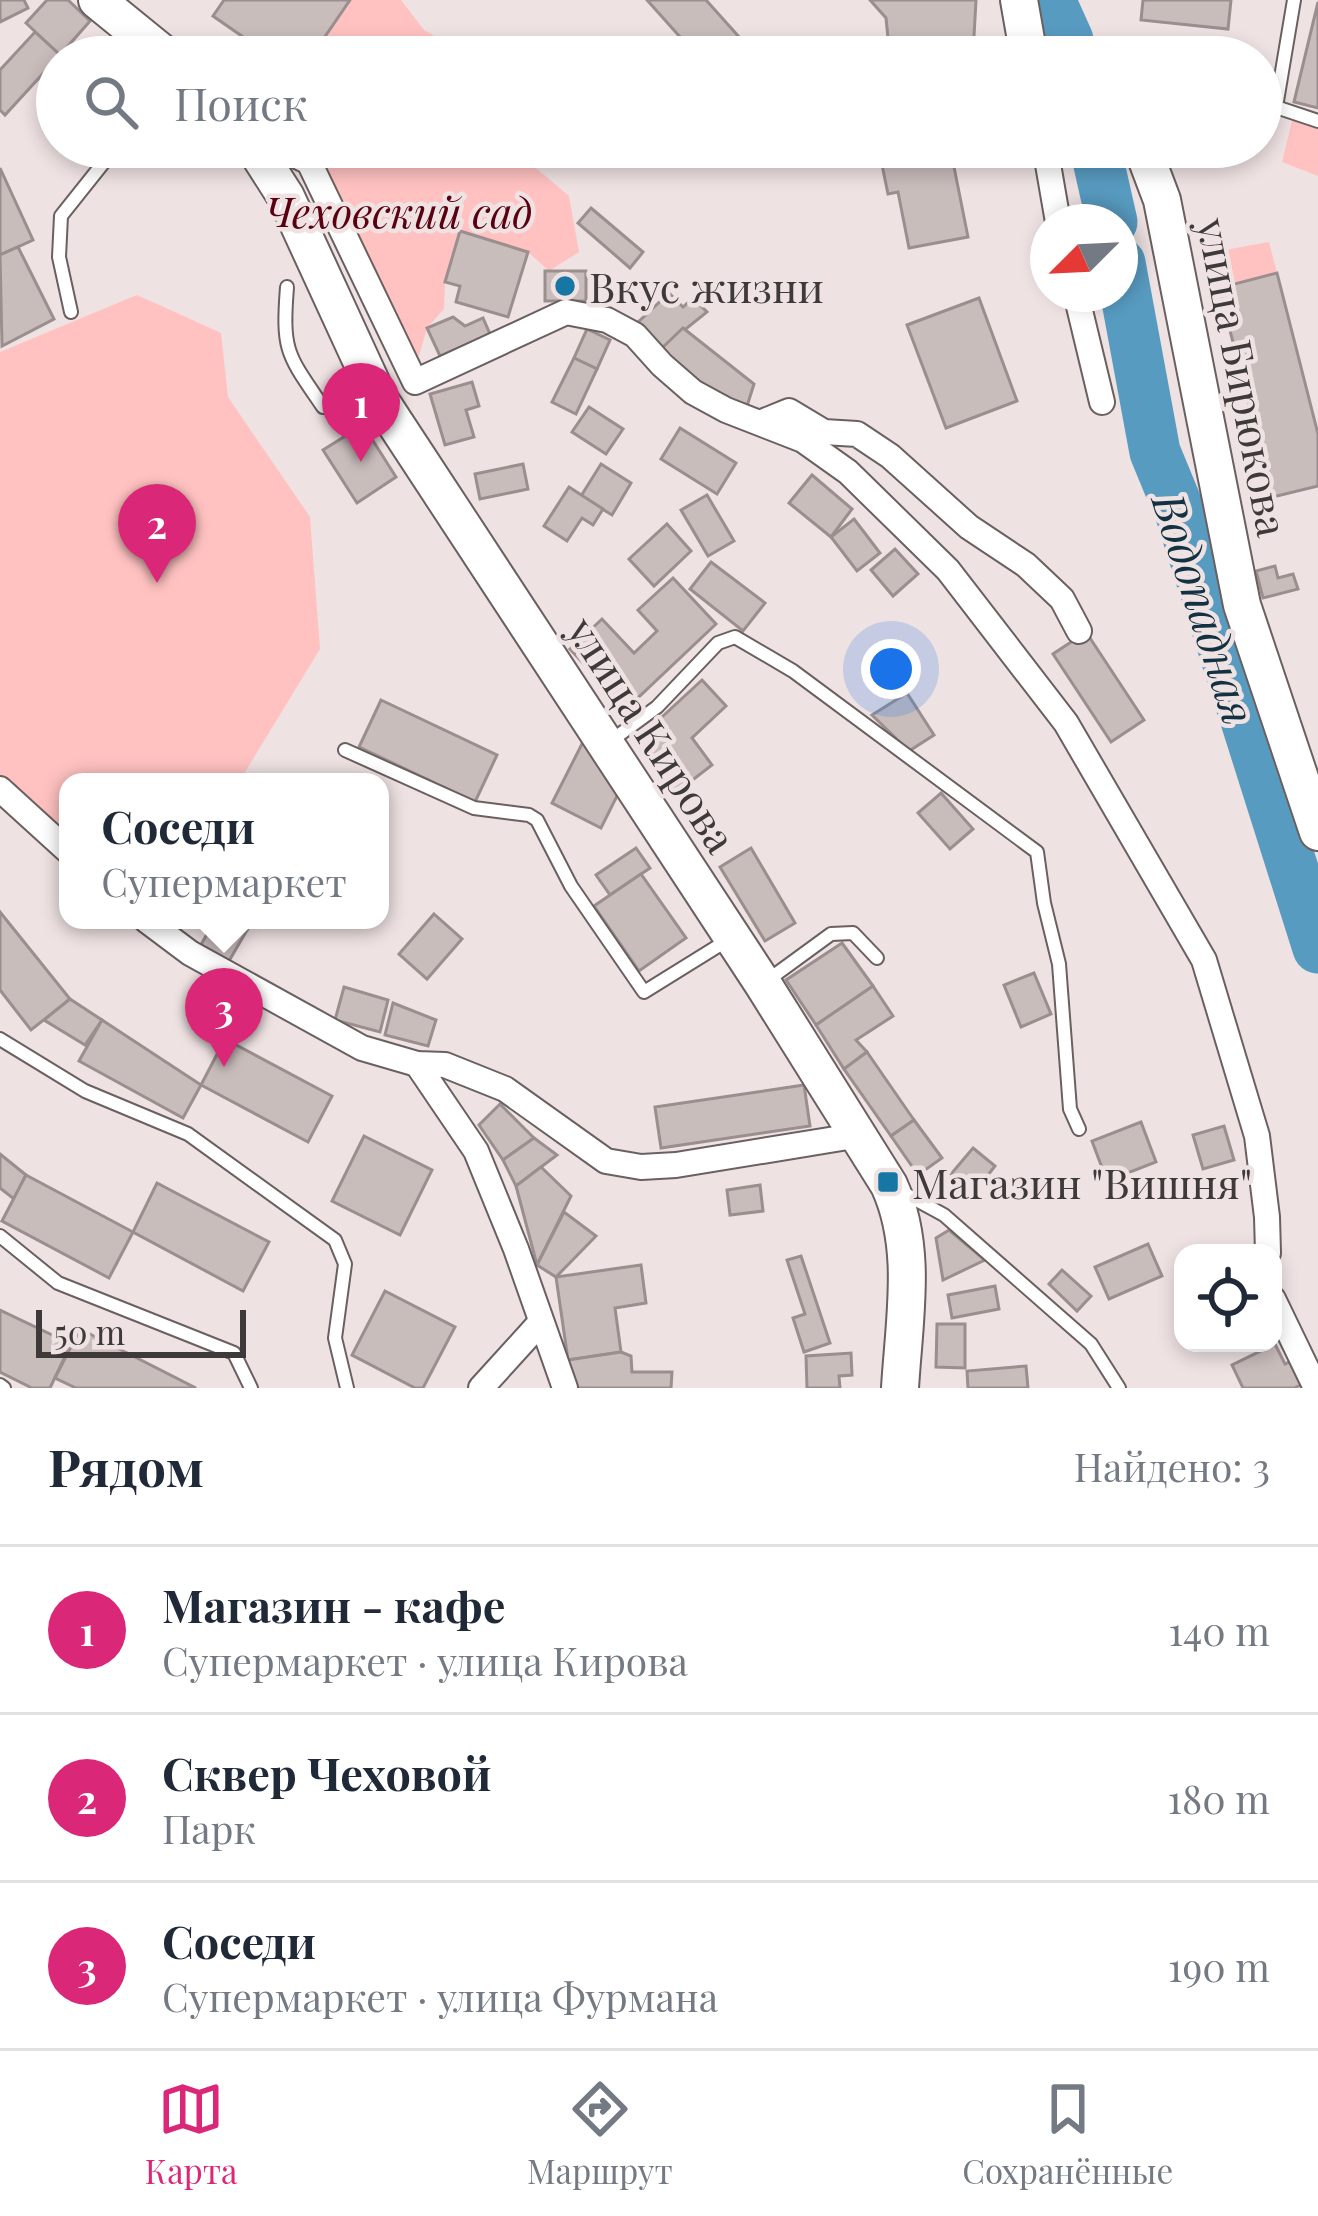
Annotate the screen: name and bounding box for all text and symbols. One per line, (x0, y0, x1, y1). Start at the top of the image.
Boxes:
search box (36, 36, 1282, 168)
icon: search (78, 69, 144, 135)
text: Поиск (174, 72, 308, 132)
park label: Чеховский сад (265, 183, 533, 239)
north arrow (1030, 204, 1138, 312)
street label: улица Бирюкова (1186, 212, 1302, 541)
place label: Вкус жизни (589, 258, 824, 314)
marker: Вкус жизни (552, 273, 578, 299)
pin: 1 (322, 363, 400, 462)
water label: Водопадная (1140, 483, 1272, 731)
pin: 2 (118, 484, 196, 583)
street label: улица Кирова (555, 605, 750, 862)
your location (861, 639, 921, 699)
popup (59, 773, 389, 929)
text: Соседи (101, 795, 255, 855)
text: Супермаркет (101, 855, 347, 907)
pin: 3 (185, 968, 263, 1067)
place label: Магазин "Вишня" (912, 1154, 1252, 1210)
marker: Магазин "Вишня" (875, 1169, 901, 1195)
map controls (1174, 1244, 1282, 1352)
button: locate (1174, 1244, 1282, 1352)
scale bar (36, 1304, 246, 1357)
text: 50 m (54, 1309, 125, 1353)
text: Рядом (48, 1432, 204, 1500)
text: Найдено: 3 (1074, 1440, 1270, 1492)
text: Магазин - кафе (162, 1574, 505, 1634)
text: 1 (80, 1604, 94, 1656)
text: 140 m (1169, 1604, 1270, 1656)
text: Супермаркет · улица Кирова (162, 1634, 688, 1686)
text: Сквер Чеховой (162, 1742, 492, 1802)
text: 2 (77, 1772, 97, 1824)
text: 180 m (1168, 1772, 1270, 1824)
text: Парк (162, 1802, 256, 1854)
text: Соседи (162, 1910, 316, 1970)
text: 3 (77, 1940, 97, 1992)
text: 190 m (1168, 1940, 1270, 1992)
text: Супермаркет · улица Фурмана (162, 1970, 718, 2022)
tab: Карта (145, 2076, 237, 2192)
tab: Маршрут (527, 2076, 673, 2192)
tab: Сохранённые (962, 2076, 1173, 2192)

